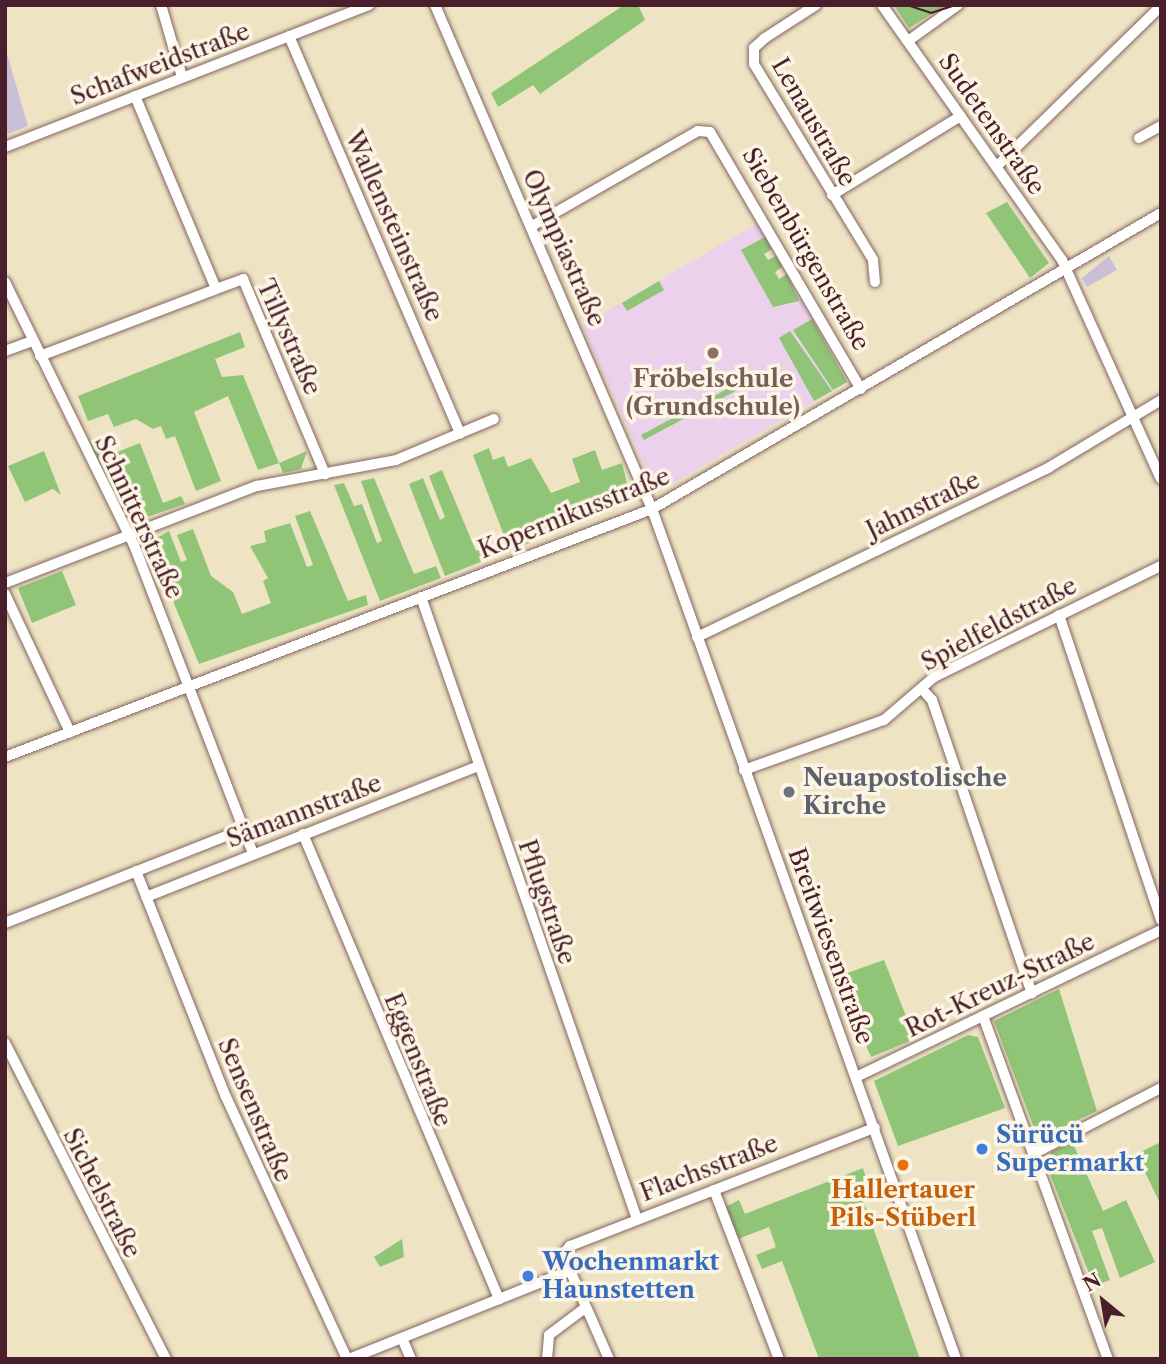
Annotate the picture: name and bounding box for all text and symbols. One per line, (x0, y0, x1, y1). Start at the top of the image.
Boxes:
street label: Schafweidstraße (66, 17, 254, 111)
street label: Sudetenstraße (933, 48, 1051, 200)
street label: Lenaustraße (766, 53, 862, 191)
street label: Wallensteinstraße (339, 126, 449, 326)
street label: Siebenbürgenstraße (736, 142, 876, 356)
street label: Olympiastraße (517, 165, 611, 331)
street label: Tillystraße (251, 275, 327, 399)
marker: Fröbelschule (Grundschule) (705, 345, 721, 361)
place label: Fröbelschule (Grundschule) (626, 365, 800, 421)
street label: Schnitterstraße (89, 431, 189, 603)
street label: Kopernikusstraße (474, 461, 674, 565)
street label: Jahnstraße (862, 465, 984, 545)
street label: Spielfeldstraße (916, 571, 1082, 677)
place label: Neuapostolische Kirche (803, 764, 1007, 820)
street label: Sämannstraße (223, 768, 385, 854)
marker: Neuapostolische Kirche (781, 784, 797, 800)
street label: Pflugstraße (512, 836, 582, 968)
street label: Breitwiesenstraße (782, 844, 880, 1048)
street label: Rot-Kreuz-Straße (901, 927, 1099, 1043)
street label: Eggenstraße (378, 989, 458, 1131)
street label: Sensenstraße (212, 1034, 298, 1186)
place label: Sürücü Supermarkt (996, 1121, 1144, 1177)
street label: Sichelstraße (57, 1123, 147, 1263)
street label: Flachsstraße (636, 1129, 782, 1207)
marker: Sürücü Supermarkt (974, 1141, 990, 1157)
marker: Hallertauer Pils-Stüberl (895, 1157, 911, 1173)
place label: Hallertauer Pils-Stüberl (830, 1176, 976, 1232)
place label: Wochenmarkt Haunstetten (542, 1248, 719, 1304)
north arrow (1068, 1266, 1138, 1336)
marker: Wochenmarkt Haunstetten (520, 1268, 536, 1284)
text: N (1079, 1268, 1105, 1296)

